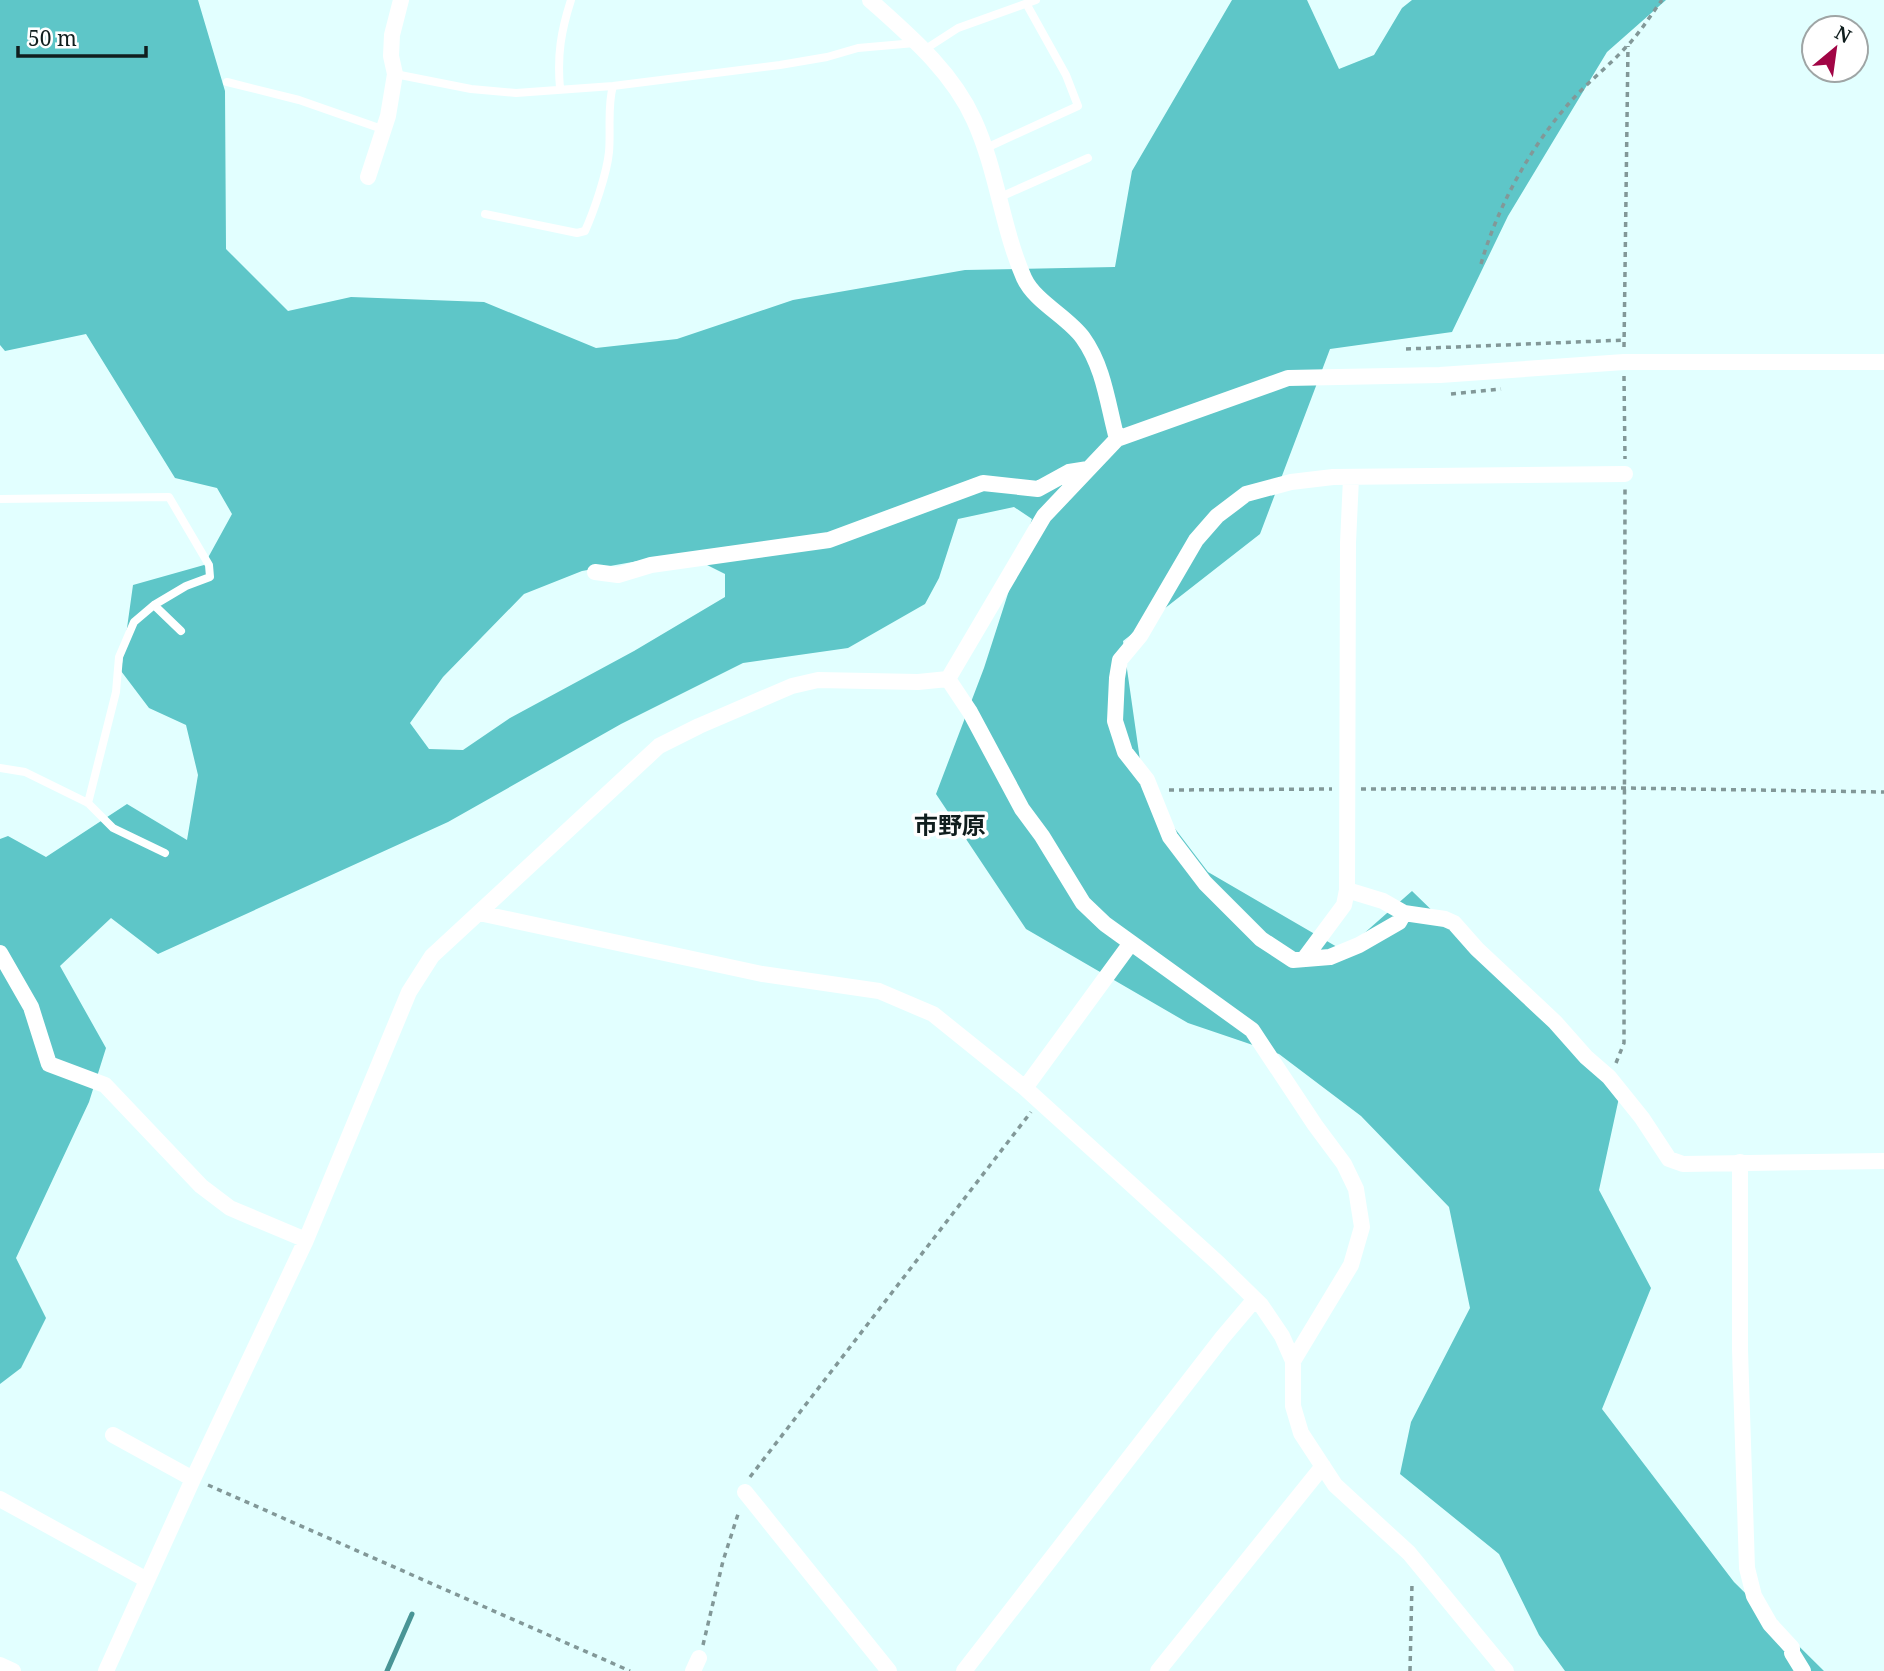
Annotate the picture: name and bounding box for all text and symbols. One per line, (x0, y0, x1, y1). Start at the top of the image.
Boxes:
scale bar (18, 14, 145, 58)
north arrow (1800, 14, 1870, 84)
text: N (1830, 19, 1856, 49)
text: 50 m (28, 24, 77, 52)
district label: 市野原 (914, 808, 986, 841)

